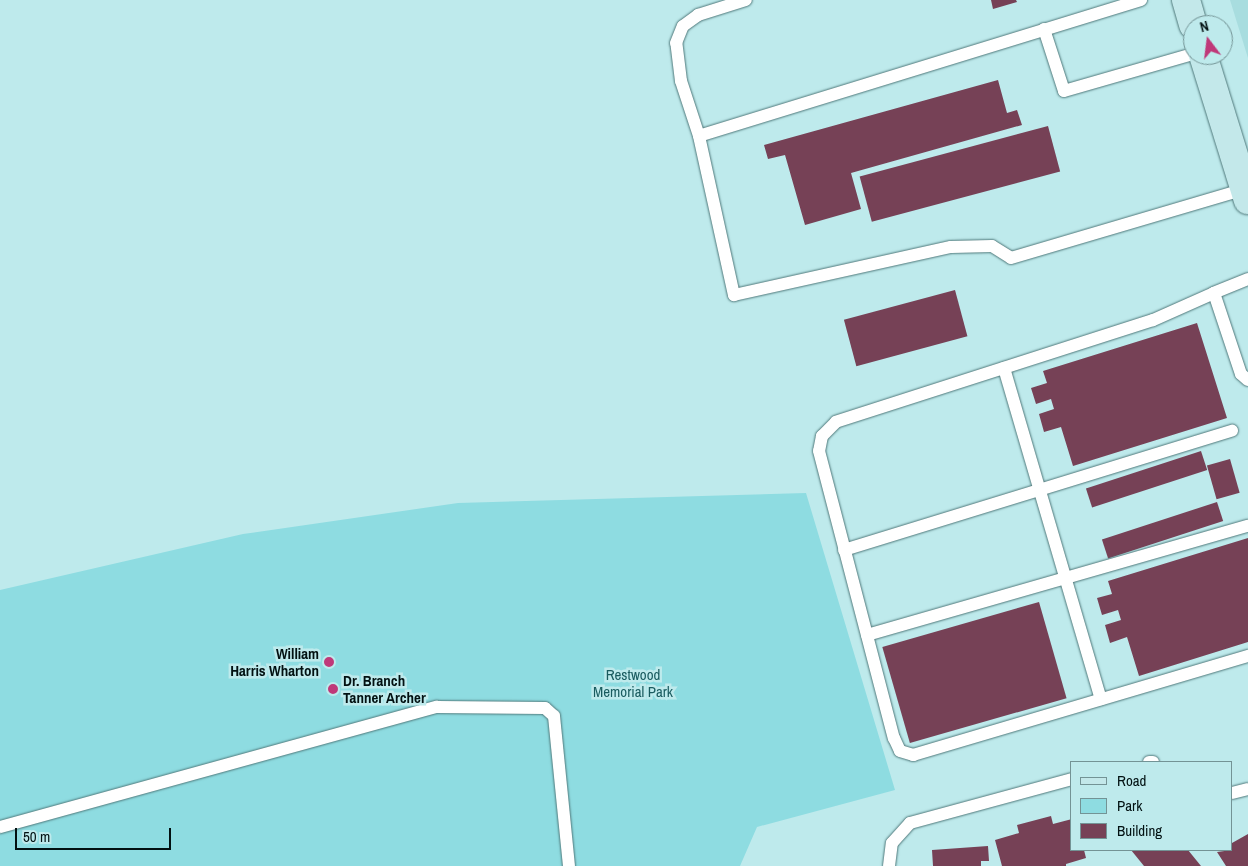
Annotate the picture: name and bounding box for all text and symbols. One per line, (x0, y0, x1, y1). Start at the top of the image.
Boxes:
north arrow (1183, 15, 1233, 65)
text: N (1198, 17, 1211, 36)
place label: William Harris Wharton (230, 644, 319, 679)
marker: William Harris Wharton (323, 656, 335, 668)
park label: Restwood Memorial Park (593, 665, 673, 700)
place label: Dr. Branch Tanner Archer (343, 671, 426, 706)
marker: Dr. Branch Tanner Archer (327, 683, 339, 695)
legend (1070, 761, 1233, 851)
text: Road (1117, 770, 1146, 791)
text: Park (1117, 795, 1142, 816)
scale bar (18, 818, 174, 850)
text: Building (1117, 820, 1162, 841)
text: 50 m (23, 826, 50, 847)

